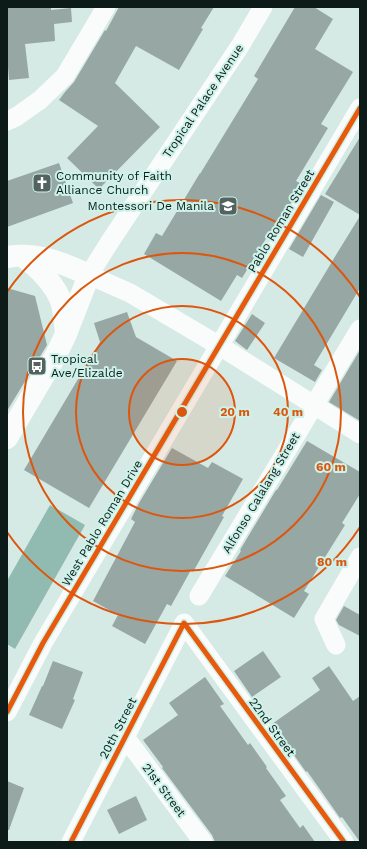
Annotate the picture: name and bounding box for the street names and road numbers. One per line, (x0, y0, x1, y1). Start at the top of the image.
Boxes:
street label: Tropical Palace Avenue (160, 41, 246, 161)
street label: Pablo Roman Street (245, 167, 317, 275)
street label: Alfonso Calalang Street (219, 430, 303, 556)
street label: West Pablo Roman Drive (59, 457, 145, 589)
street label: 20th Street (97, 695, 139, 761)
street label: 22nd Street (246, 695, 298, 759)
street label: 21st Street (139, 761, 189, 819)

